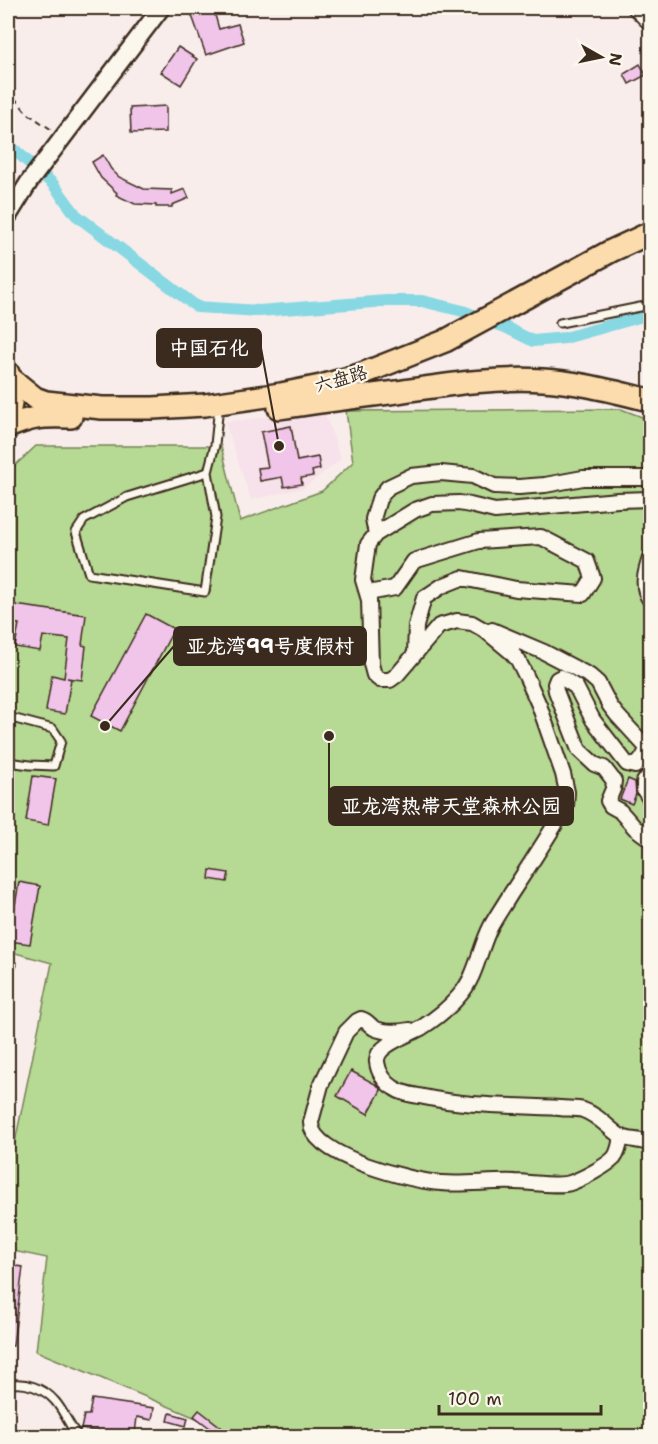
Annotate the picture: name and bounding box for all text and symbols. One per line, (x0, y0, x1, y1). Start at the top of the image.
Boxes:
north arrow (571, 27, 631, 87)
text: N (604, 51, 627, 67)
callout: 中国石化 (157, 329, 261, 367)
text: 中国石化 (169, 335, 249, 361)
street label: 六盘路 (312, 360, 370, 398)
callout: 亚龙湾99号度假村 (174, 627, 366, 665)
text: 亚龙湾99号度假村 (186, 633, 354, 659)
callout: 亚龙湾热带天堂森林公园 (329, 787, 573, 825)
text: 亚龙湾热带天堂森林公园 (341, 793, 561, 819)
scale bar (439, 1378, 601, 1416)
text: 100 m (448, 1387, 502, 1411)

